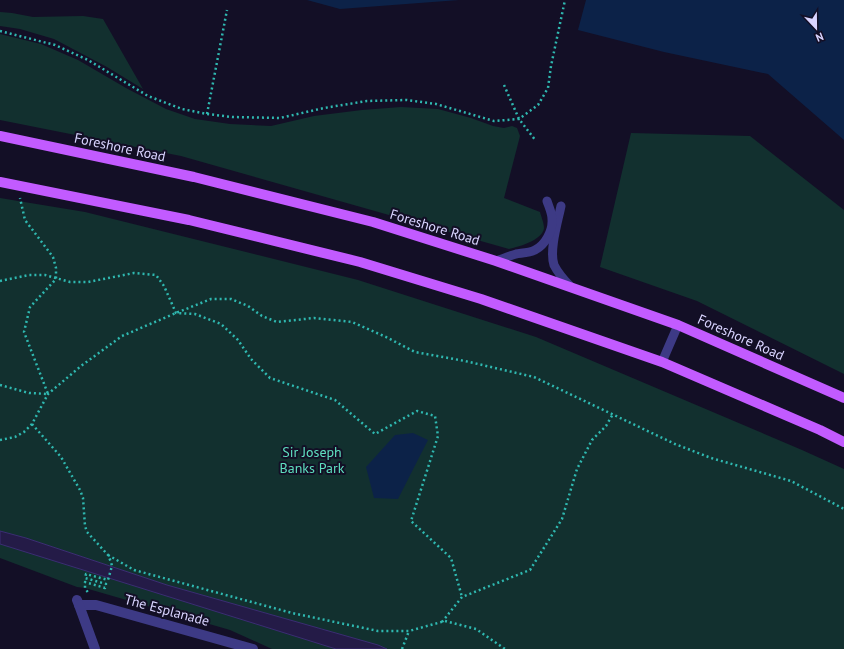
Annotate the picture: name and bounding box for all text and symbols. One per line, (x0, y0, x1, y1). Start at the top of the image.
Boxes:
north arrow (796, 8, 836, 48)
text: N (814, 29, 826, 45)
street label: Foreshore Road (73, 129, 167, 165)
street label: Foreshore Road (388, 205, 482, 249)
street label: Foreshore Road (695, 310, 787, 364)
park label: Sir Joseph Banks Park (280, 443, 345, 477)
street label: The Esplanade (122, 590, 212, 630)

